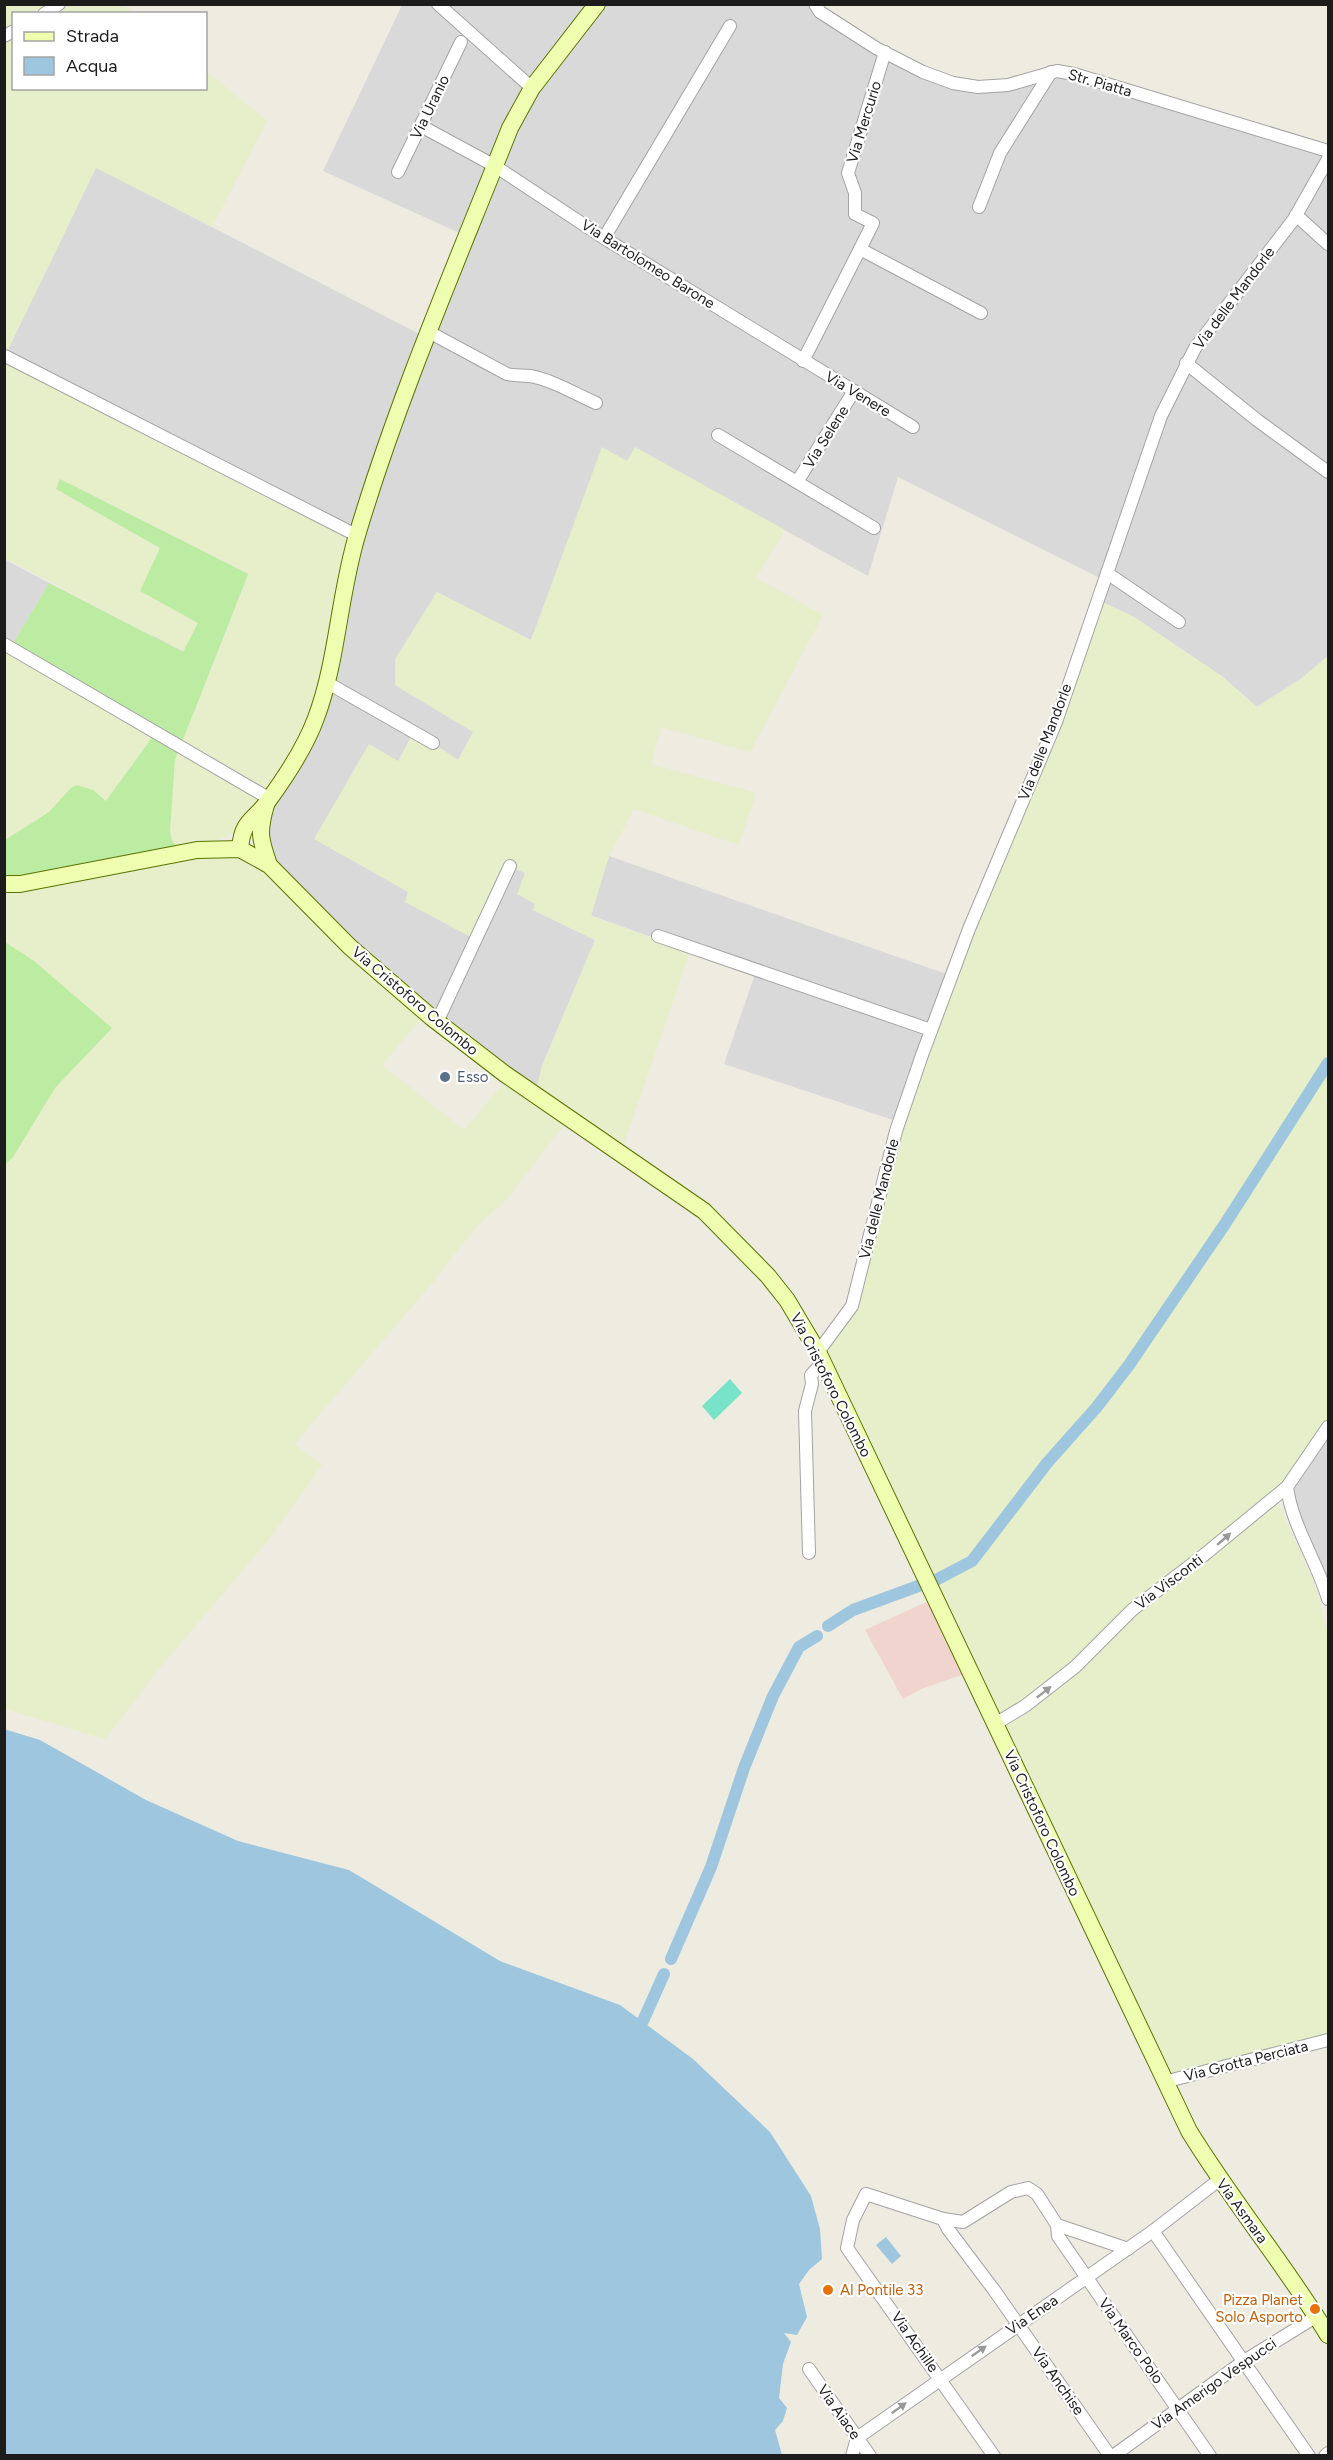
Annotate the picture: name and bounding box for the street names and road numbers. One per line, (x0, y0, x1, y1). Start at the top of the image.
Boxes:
street label: Str. Piatta (1066, 65, 1134, 101)
street label: Via Uranio (407, 72, 453, 142)
street label: Via Mercurio (843, 78, 885, 165)
street label: Via Bartolomeo Barone (578, 216, 718, 312)
street label: Via delle Mandorle (1190, 243, 1278, 353)
street label: Via Venere (822, 367, 894, 421)
street label: Via Selene (800, 402, 852, 472)
street label: Via delle Mandorle (1014, 681, 1076, 803)
street label: Via Cristoforo Colombo (348, 943, 482, 1059)
street label: Via delle Mandorle (855, 1137, 903, 1261)
street label: Via Cristoforo Colombo (787, 1310, 875, 1460)
street label: Via Visconti (1131, 1551, 1207, 1613)
street label: Via Cristoforo Colombo (1000, 1747, 1084, 1899)
street label: Via Grotta Perciata (1182, 2037, 1310, 2085)
street label: Via Asmara (1213, 2175, 1271, 2247)
street label: Via Enea (1003, 2291, 1061, 2339)
street label: Via Marco Polo (1095, 2295, 1167, 2388)
street label: Via Achille (888, 2308, 942, 2376)
street label: Via Amerigo Vespucci (1148, 2334, 1280, 2434)
street label: Via Anchise (1028, 2344, 1088, 2418)
street label: Via Aiace (814, 2381, 864, 2443)

